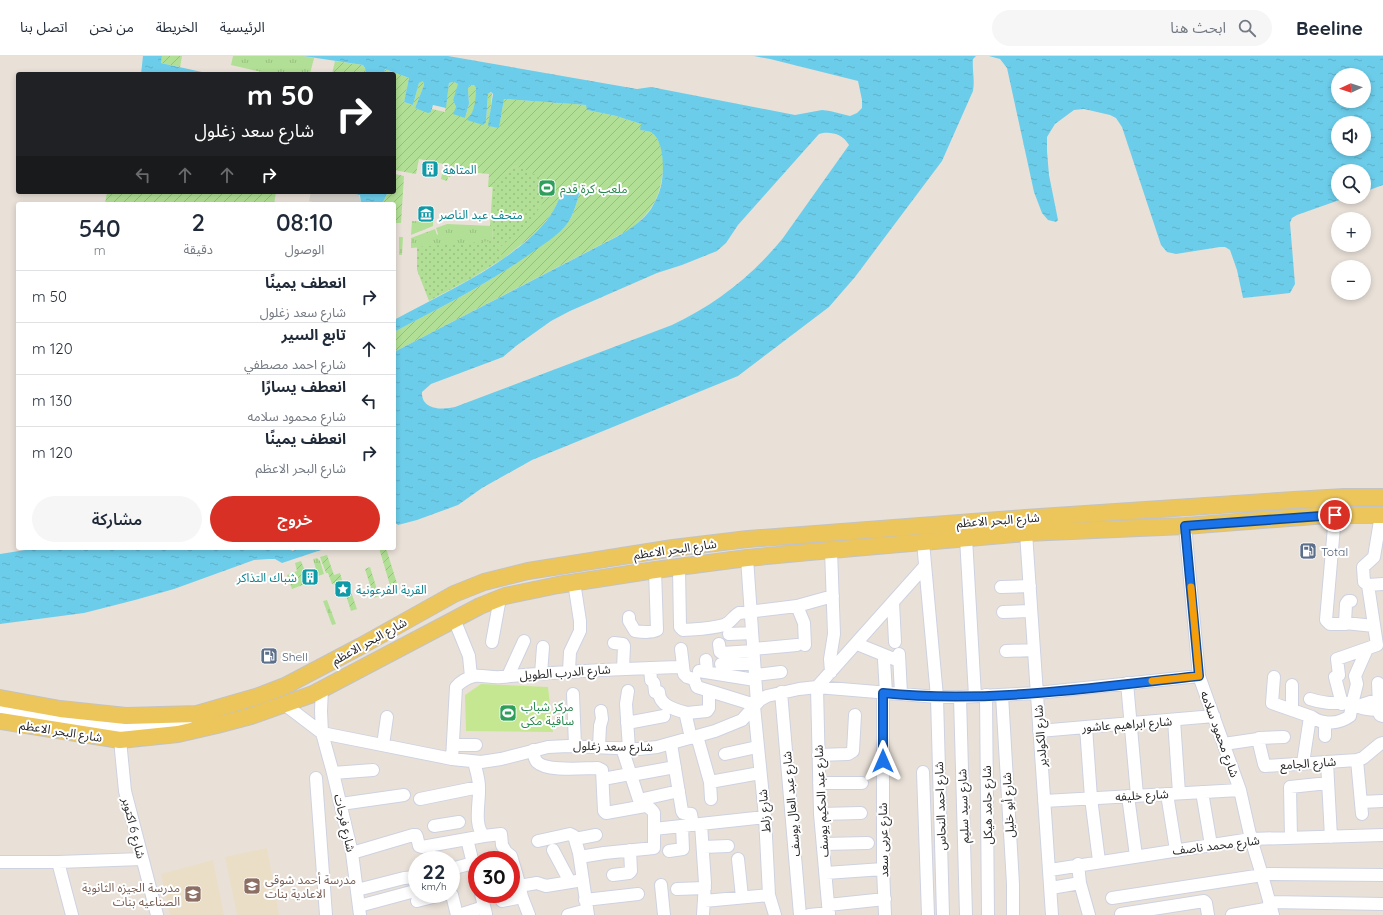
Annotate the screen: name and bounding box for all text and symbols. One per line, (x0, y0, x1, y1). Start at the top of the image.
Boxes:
search box (992, 10, 1272, 46)
text: Beeline (1296, 16, 1363, 40)
icon: search (1236, 17, 1258, 39)
text: اتصل بنا (20, 18, 68, 36)
text: من نحن (90, 18, 134, 36)
text: الخريطة (156, 18, 198, 36)
text: الرئيسية (220, 18, 265, 36)
text: ابحث هنا (1170, 18, 1226, 37)
north arrow (1331, 68, 1371, 108)
map controls (1331, 68, 1371, 300)
text: 50 m (247, 77, 314, 112)
icon: right (328, 88, 380, 140)
button: sound (1331, 116, 1371, 156)
text: شارع سعد زغلول (194, 119, 314, 142)
building icon: المتاهة (420, 159, 440, 179)
place label: المتاهة (443, 162, 477, 177)
icon: left (132, 164, 154, 186)
icon: ahead (174, 164, 196, 186)
icon: ahead (216, 164, 238, 186)
icon: right (258, 164, 280, 186)
button: search (1331, 164, 1371, 204)
sports icon: ملعب كرة قدم (537, 178, 557, 198)
place label: ملعب كرة قدم (560, 181, 627, 198)
museum icon: متحف عبد الناصر (416, 204, 436, 224)
text: 2 (191, 207, 205, 237)
text: 08:10 (276, 207, 333, 237)
place label: متحف عبد الناصر (438, 207, 523, 222)
button: + (1331, 212, 1371, 252)
text: 540 (79, 213, 121, 243)
text: دقيقة (183, 241, 213, 257)
text: الوصول (285, 241, 324, 257)
text: m (94, 242, 106, 258)
button: − (1331, 260, 1371, 300)
text: انعطف يمينًا (265, 273, 346, 292)
icon: right (358, 286, 380, 308)
text: 50 m (32, 287, 67, 306)
text: شارع سعد زغلول (260, 304, 346, 320)
text: تابع السير (282, 325, 346, 344)
icon: ahead (358, 338, 380, 360)
text: 120 m (32, 339, 73, 358)
text: شارع احمد مصطفي (244, 356, 346, 372)
text: انعطف يسارًا (261, 377, 346, 396)
icon: left (358, 390, 380, 412)
text: 130 m (32, 391, 72, 410)
text: شارع محمود سلامه (247, 408, 346, 424)
text: انعطف يمينًا (265, 429, 346, 448)
icon: right (358, 442, 380, 464)
text: 120 m (32, 443, 73, 462)
text: شارع البحر الاعظم (255, 460, 346, 476)
button: مشاركة (32, 496, 202, 542)
button: خروج (210, 496, 380, 542)
pin (1318, 498, 1352, 532)
icon: arrive (1324, 504, 1346, 526)
street label: شارع البحر الاعظم (956, 510, 1040, 532)
street label: شارع البحر الاعظم (633, 536, 718, 564)
fuel station icon: Total (1298, 541, 1318, 561)
place label: Total (1321, 544, 1348, 559)
building icon: شباك التذاكر (300, 567, 320, 587)
place label: شباك التذاكر (236, 570, 297, 585)
place icon: القرية الفرعونية (333, 579, 353, 599)
place label: القرية الفرعونية (356, 582, 427, 597)
street label: شارع البحر الاعظم (329, 614, 410, 670)
fuel station icon: Shell (259, 646, 279, 666)
place label: Shell (282, 649, 308, 664)
street label: شارع الدرب الطويل (519, 661, 611, 685)
street label: شارع محمود سلامه (1196, 689, 1243, 780)
place label: مركز شباب ساقية مكى (521, 699, 574, 728)
sports icon: مركز شباب ساقية مكى (498, 703, 518, 723)
street label: شارع الكولدير (1030, 704, 1052, 769)
street label: شارع ابراهيم عاشور (1080, 713, 1173, 737)
street label: شارع البحر الاعظم (18, 717, 103, 747)
street label: شارع سعد زغلول (573, 738, 653, 756)
position arrow (862, 740, 904, 782)
street label: شارع عبد الحكيم يوسف (811, 744, 833, 858)
street label: شارع عبد العال يوسف (779, 751, 805, 857)
street label: شارع الجامع (1279, 754, 1337, 774)
street label: شارع احمد النحاس (931, 761, 951, 851)
street label: شارع حامد هيكل (979, 765, 997, 845)
street label: شارع سيد سليم (954, 768, 974, 843)
street label: شارع أبو خليل (999, 772, 1019, 838)
street label: شارع خليفه (1115, 786, 1169, 806)
street label: شارع زلط (755, 788, 775, 834)
street label: شارع فرحات (329, 793, 359, 854)
street label: شارع 6 اكتوبر (117, 795, 149, 861)
street label: شارع عربى سعد (875, 803, 893, 877)
street label: شارع محمد ناصف (1171, 832, 1261, 860)
speed limit sign: 30 (468, 851, 520, 903)
text: 22 (423, 859, 445, 884)
place label: مدرسة أحمد شوقى الاعادية بنات (265, 872, 356, 901)
school or university icon: مدرسة أحمد شوقى الاعادية بنات (242, 876, 262, 896)
place label: مدرسة الجيزه الثانوية الصناعيه بنات (82, 880, 180, 909)
text: km/h (421, 880, 447, 893)
school or university icon: مدرسة الجيزه الثانوية الصناعيه بنات (183, 884, 203, 904)

